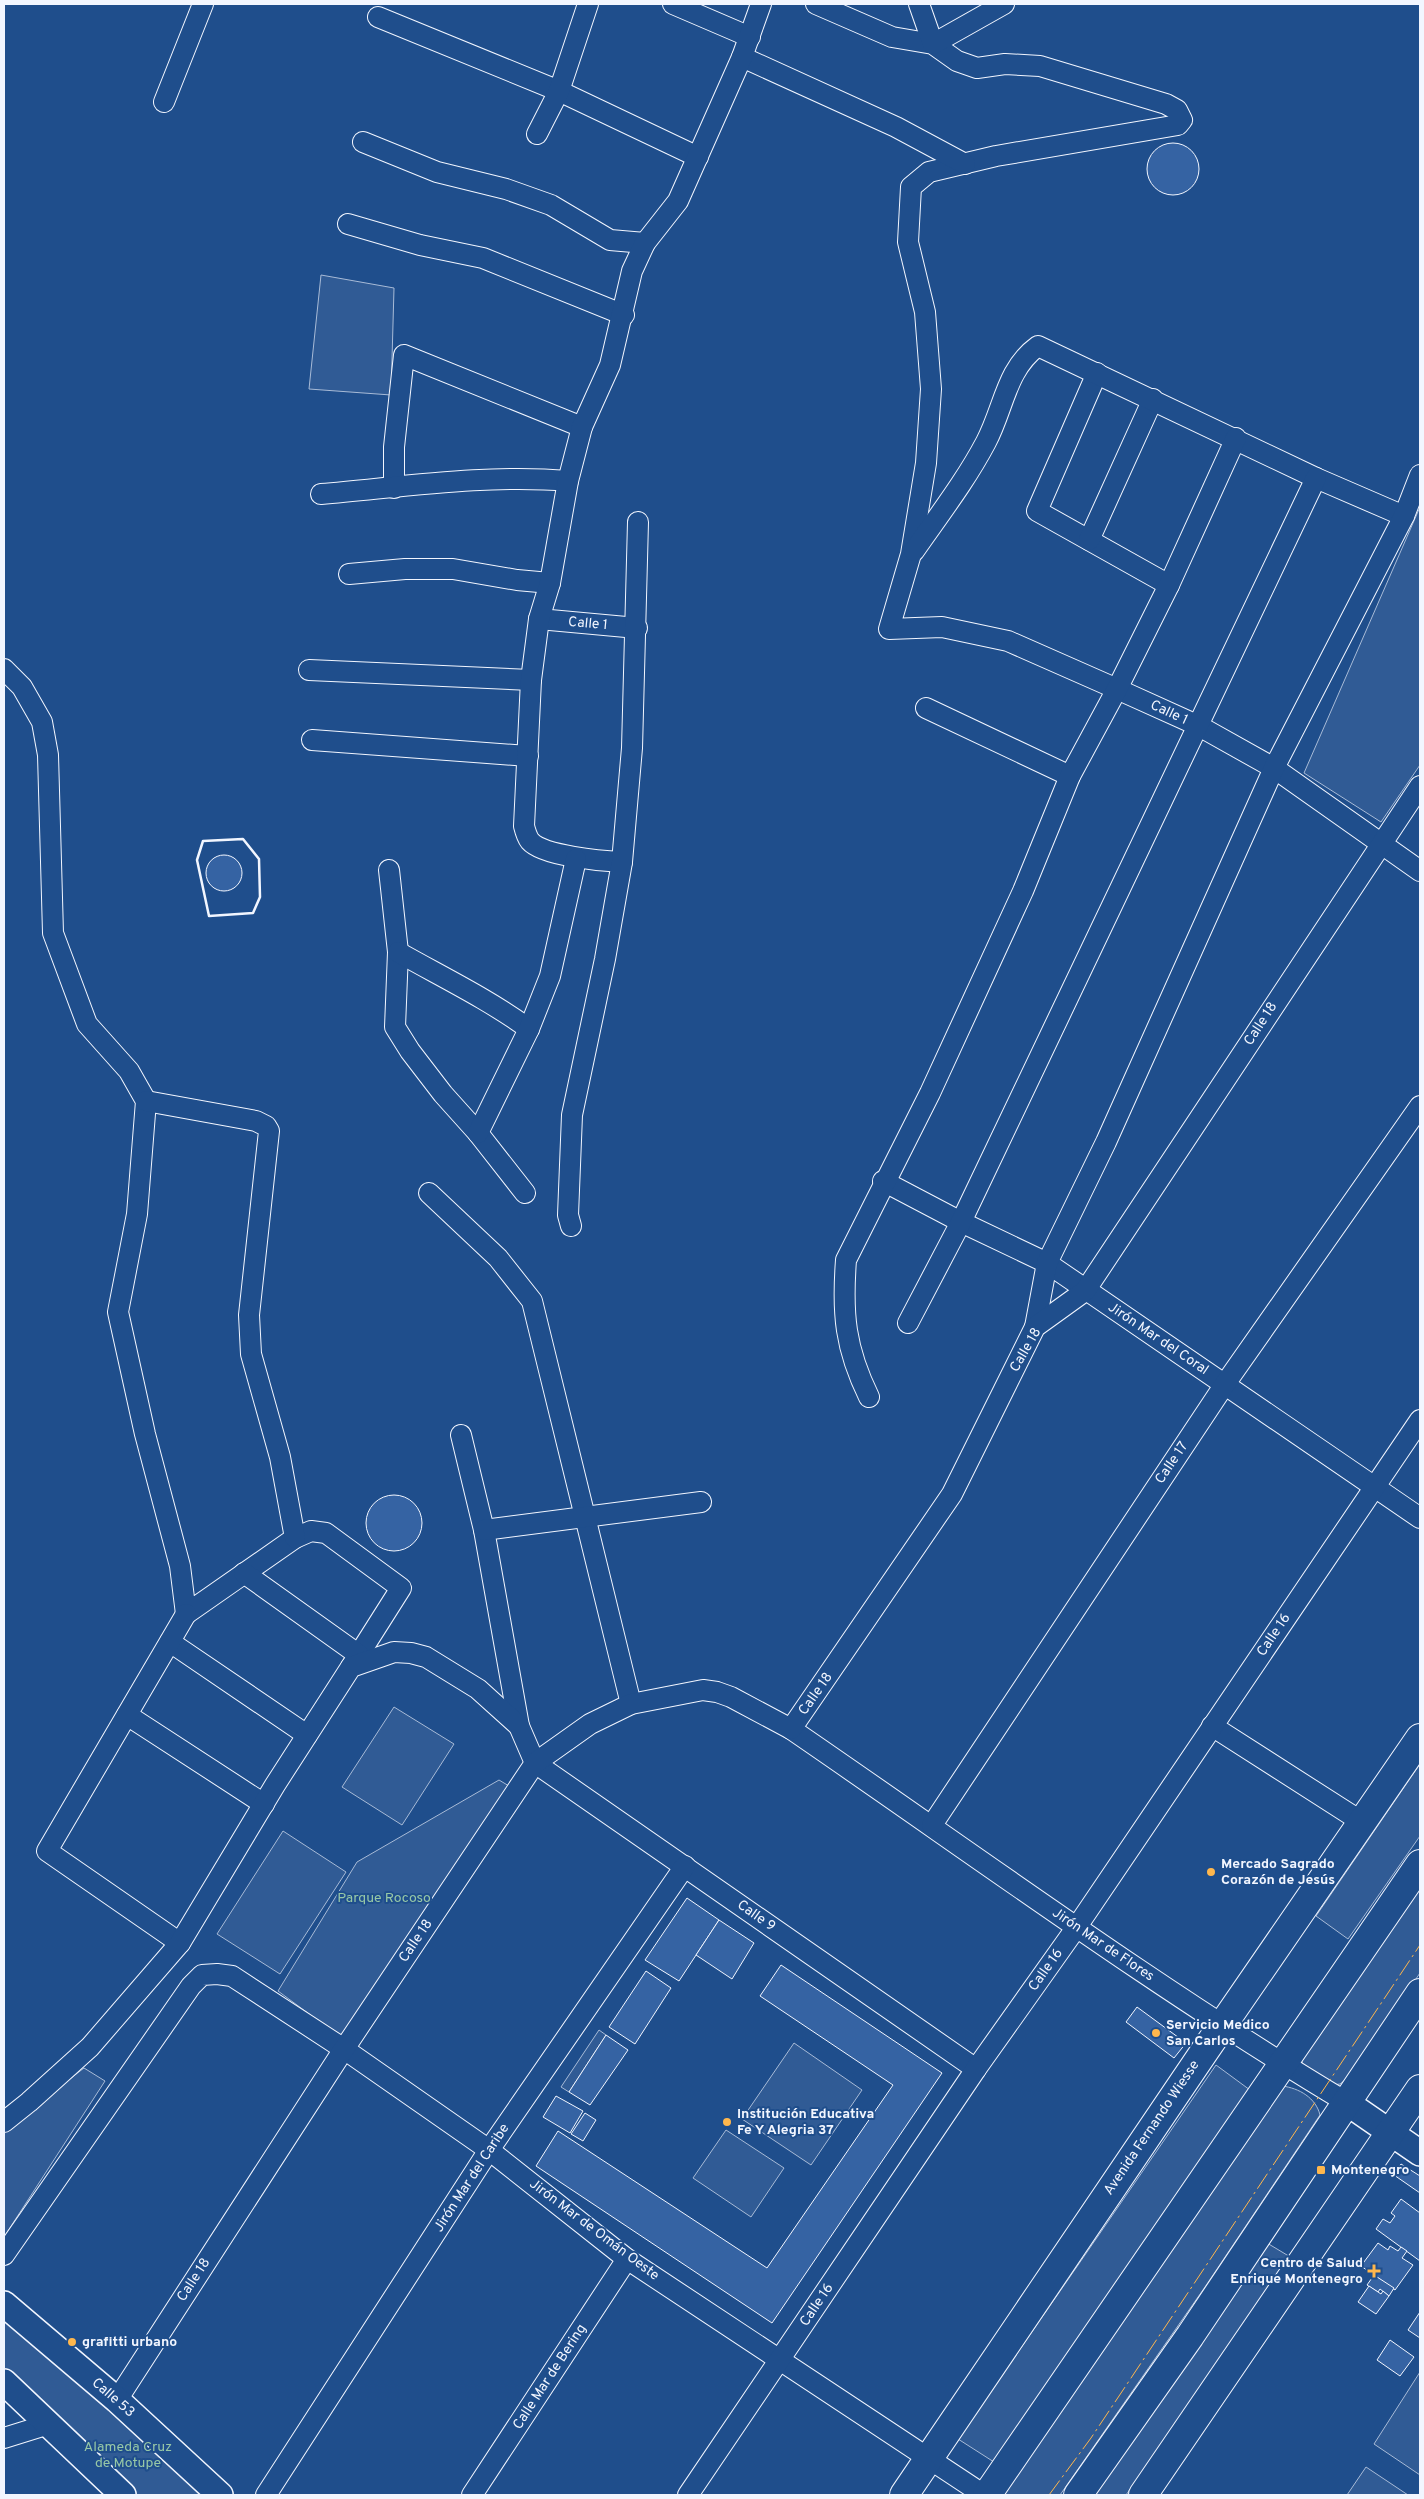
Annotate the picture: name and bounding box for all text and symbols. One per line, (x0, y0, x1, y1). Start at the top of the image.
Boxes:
street label: Calle 1 (567, 614, 609, 634)
street label: Calle 1 (1147, 697, 1191, 729)
street label: Calle 18 (1241, 999, 1281, 1049)
street label: Jirón Mar del Coral (1104, 1299, 1212, 1379)
street label: Calle 18 (1007, 1325, 1045, 1375)
street label: Calle 17 (1152, 1439, 1192, 1487)
street label: Calle 16 (1253, 1610, 1295, 1660)
street label: Calle 18 (795, 1669, 837, 1719)
place label: Mercado Sagrado Corazón de Jesús (1221, 1856, 1335, 1889)
marker: Mercado Sagrado Corazón de Jesús (1205, 1866, 1217, 1878)
park label: Parque Rocoso (337, 1890, 431, 1907)
street label: Calle 9 (734, 1897, 778, 1935)
street label: Jirón Mar de Flores (1049, 1905, 1157, 1985)
street label: Calle 18 (395, 1916, 437, 1966)
street label: Calle 16 (1025, 1945, 1067, 1995)
place label: Servicio Medico San Carlos (1166, 2017, 1270, 2050)
marker: Servicio Medico San Carlos (1150, 2027, 1162, 2039)
street label: Avenida Fernando Wiesse (1101, 2057, 1203, 2199)
place label: Institución Educativa Fe Y Alegria 37 (737, 2106, 874, 2139)
marker: Institución Educativa Fe Y Alegria 37 (721, 2116, 733, 2128)
street label: Jirón Mar del Caribe (431, 2121, 513, 2235)
place label: Montenegro (1331, 2162, 1409, 2179)
marker: Montenegro (1315, 2164, 1327, 2176)
street label: Jirón Mar de Omán Oeste (526, 2176, 662, 2284)
street label: Calle 18 (174, 2255, 214, 2305)
place label: Centro de Salud Enrique Montenegro (1230, 2255, 1363, 2288)
marker: Centro de Salud Enrique Montenegro (1367, 2264, 1381, 2278)
street label: Calle 16 (796, 2280, 838, 2330)
street label: Calle Mar de Bering (510, 2321, 590, 2433)
place label: grafitti urbano (82, 2334, 177, 2351)
marker: grafitti urbano (66, 2336, 78, 2348)
street label: Calle 53 (88, 2375, 138, 2421)
park label: Alameda Cruz de Motupe (84, 2439, 172, 2472)

